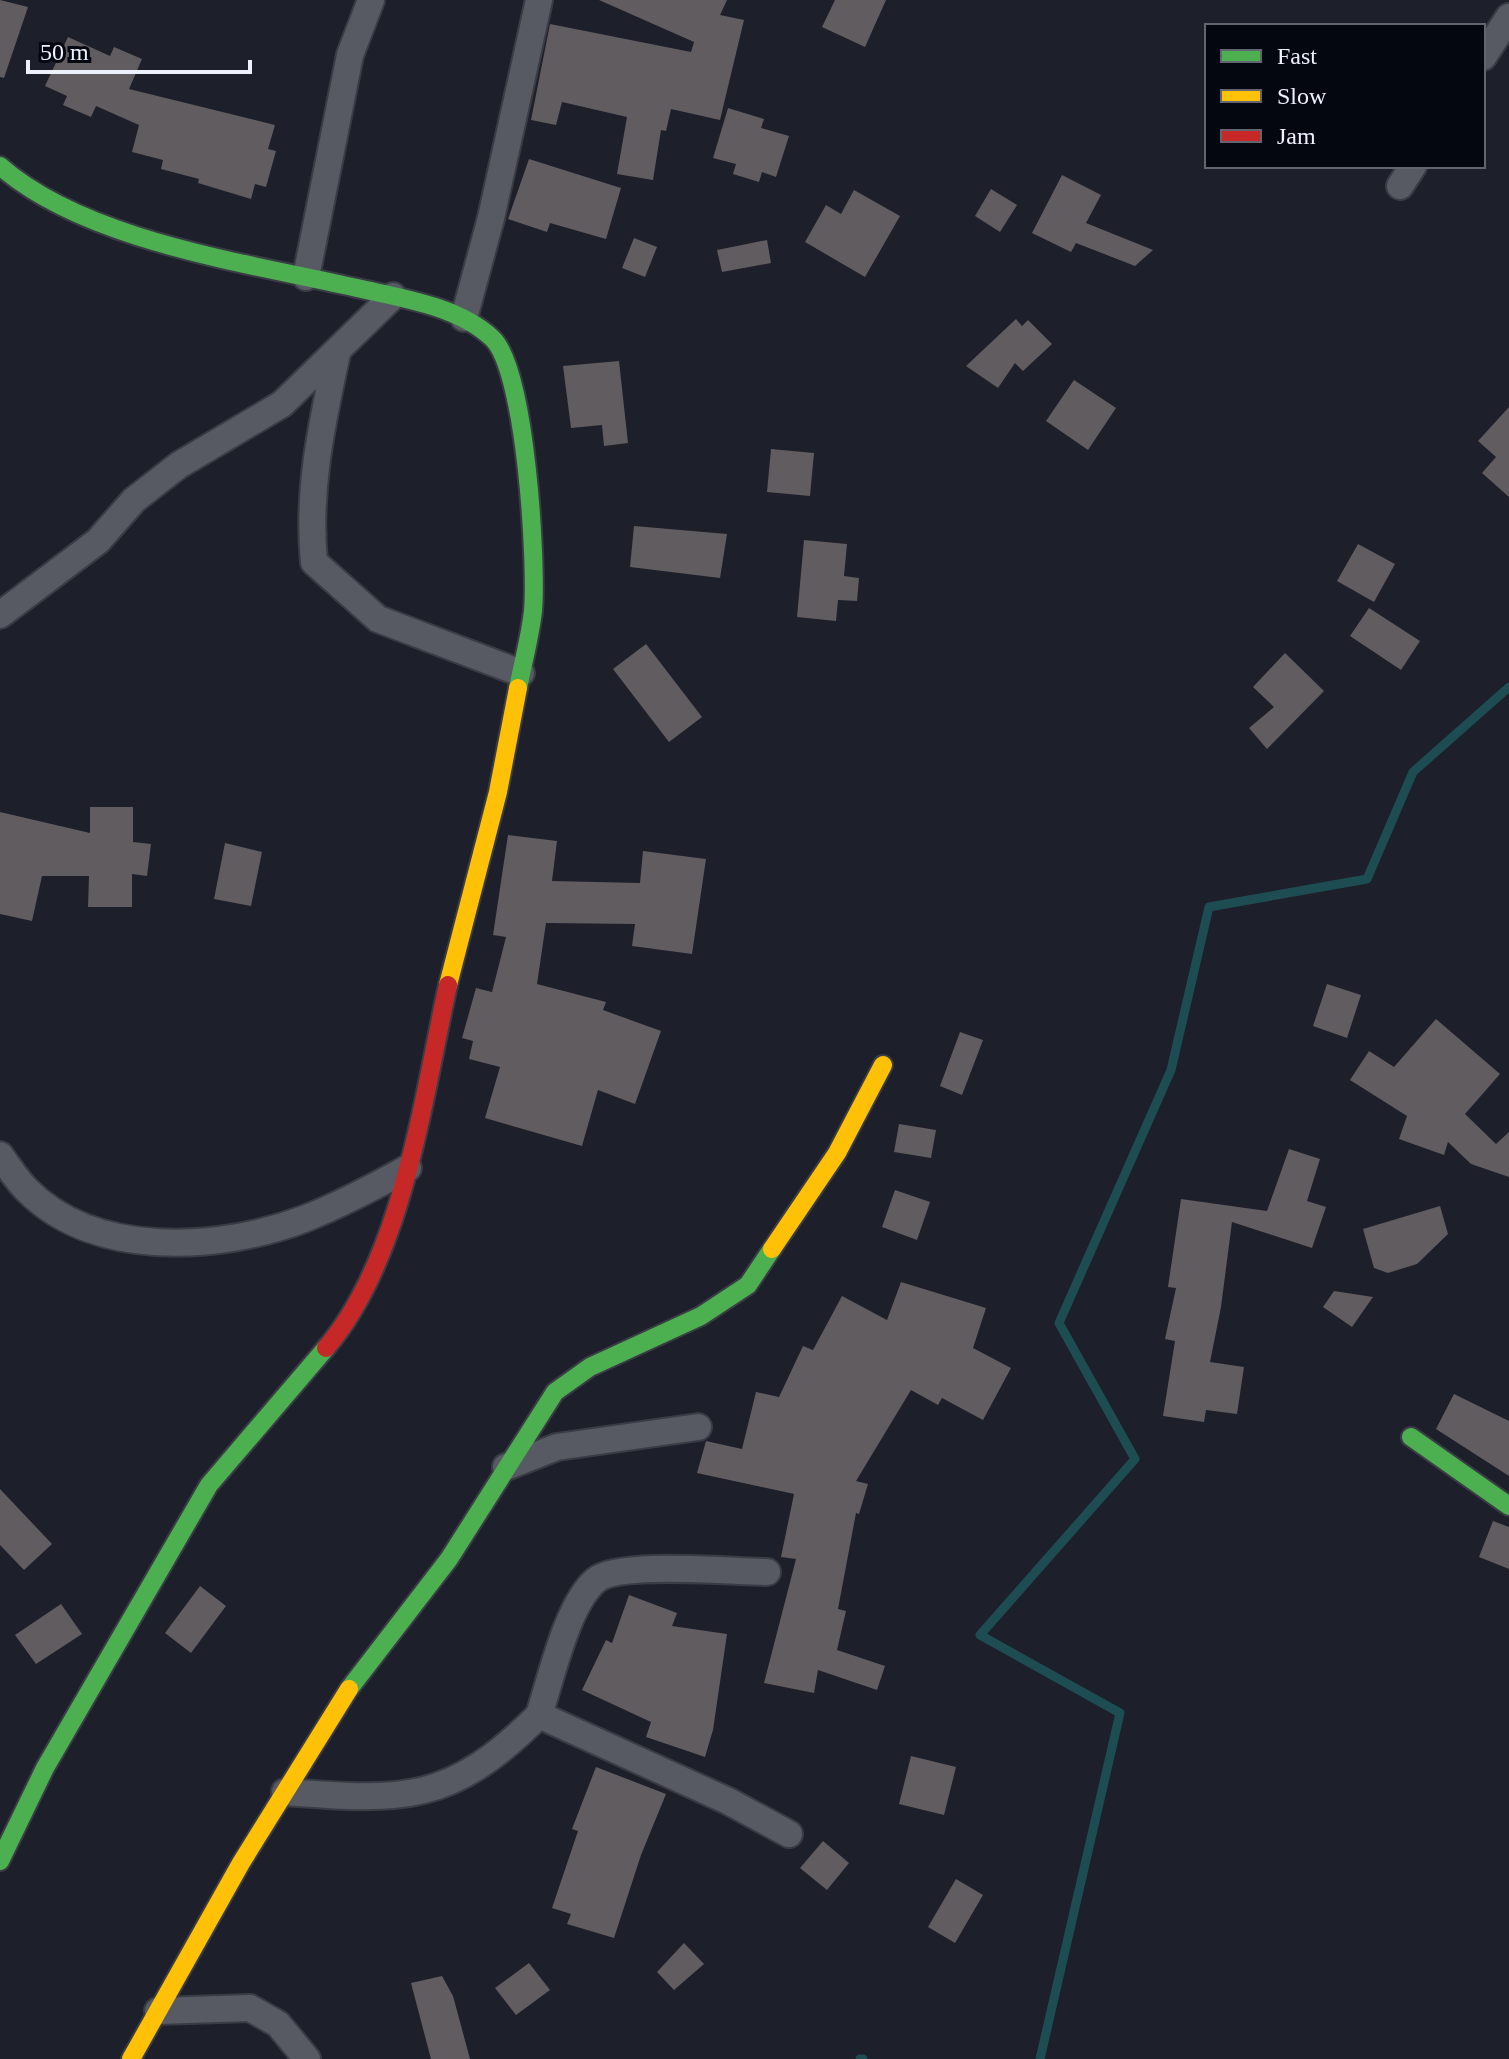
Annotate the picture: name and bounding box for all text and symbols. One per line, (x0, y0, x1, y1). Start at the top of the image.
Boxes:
scale bar (28, 24, 250, 74)
legend (1205, 24, 1485, 168)
text: 50 m (40, 39, 89, 65)
text: Fast (1277, 43, 1317, 69)
text: Slow (1277, 83, 1327, 109)
text: Jam (1277, 123, 1316, 149)

